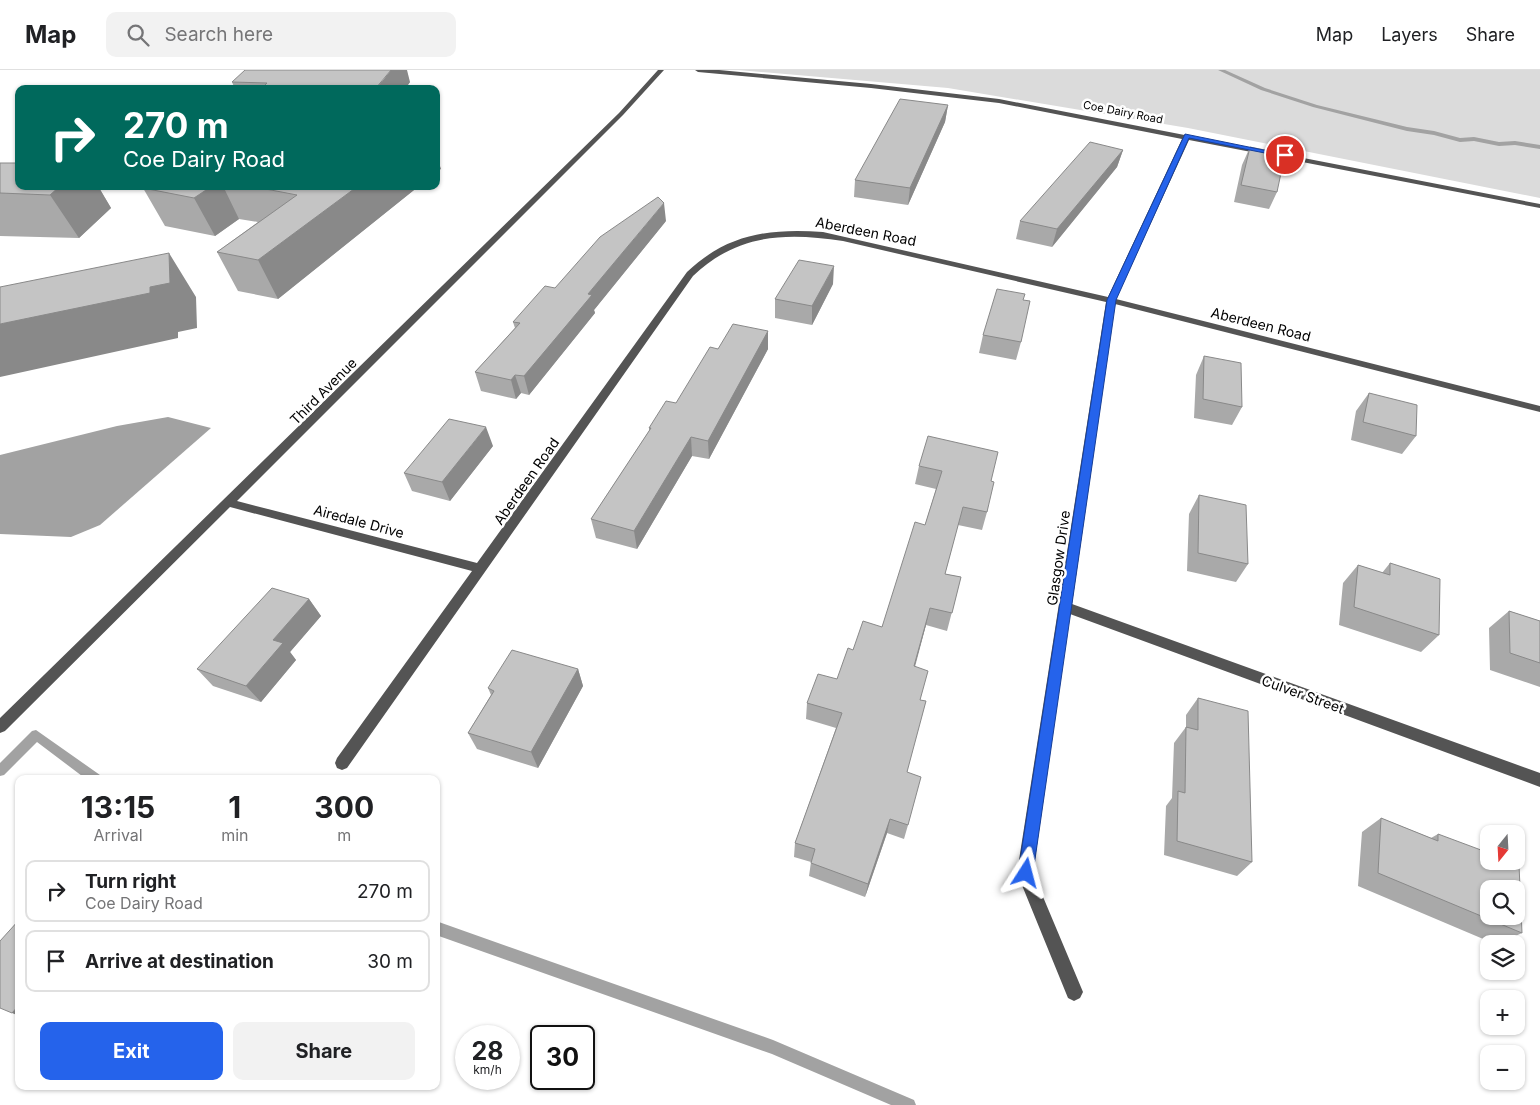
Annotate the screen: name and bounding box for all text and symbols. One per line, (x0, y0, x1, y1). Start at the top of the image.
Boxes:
search box (106, 12, 456, 57)
text: Map (25, 20, 76, 49)
icon: search (124, 21, 152, 49)
text: Search here (164, 23, 273, 46)
text: Map (1316, 24, 1353, 45)
text: Layers (1381, 24, 1438, 45)
text: Share (1466, 24, 1515, 45)
street label: Coe Dairy Road (1082, 97, 1164, 127)
text: 270 m (123, 104, 229, 146)
icon: right (40, 105, 105, 170)
pin (1264, 134, 1306, 176)
icon: arrive (1271, 141, 1299, 169)
text: Coe Dairy Road (123, 146, 285, 172)
street label: Aberdeen Road (814, 213, 918, 249)
street label: Aberdeen Road (1209, 303, 1313, 345)
street label: Third Avenue (286, 354, 360, 428)
street label: Aberdeen Road (490, 434, 562, 528)
street label: Airedale Drive (312, 501, 406, 541)
street label: Glasgow Drive (1043, 509, 1073, 607)
street label: Culver Street (1259, 671, 1347, 717)
text: 13:15 (81, 789, 155, 825)
text: 1 (228, 789, 241, 825)
text: 300 (314, 789, 374, 825)
text: Arrival (93, 825, 143, 845)
text: min (221, 825, 248, 845)
text: m (337, 825, 351, 845)
north arrow (1480, 825, 1525, 870)
map controls (1480, 825, 1525, 1090)
position arrow (999, 846, 1051, 898)
text: Turn right (85, 870, 176, 893)
icon: right (42, 877, 70, 905)
text: 270 m (357, 880, 413, 903)
button: search (1480, 880, 1525, 925)
text: Coe Dairy Road (85, 893, 203, 913)
button: layers (1480, 935, 1525, 980)
icon: arrive (42, 947, 70, 975)
text: Arrive at destination (85, 950, 274, 973)
text: 30 m (367, 950, 413, 973)
button: + (1480, 990, 1525, 1035)
button: Exit (40, 1022, 223, 1080)
button: Share (233, 1022, 415, 1080)
speed limit sign: 30 (530, 1025, 595, 1090)
text: 28 (471, 1036, 504, 1066)
button: − (1480, 1045, 1525, 1090)
text: km/h (473, 1062, 502, 1077)

